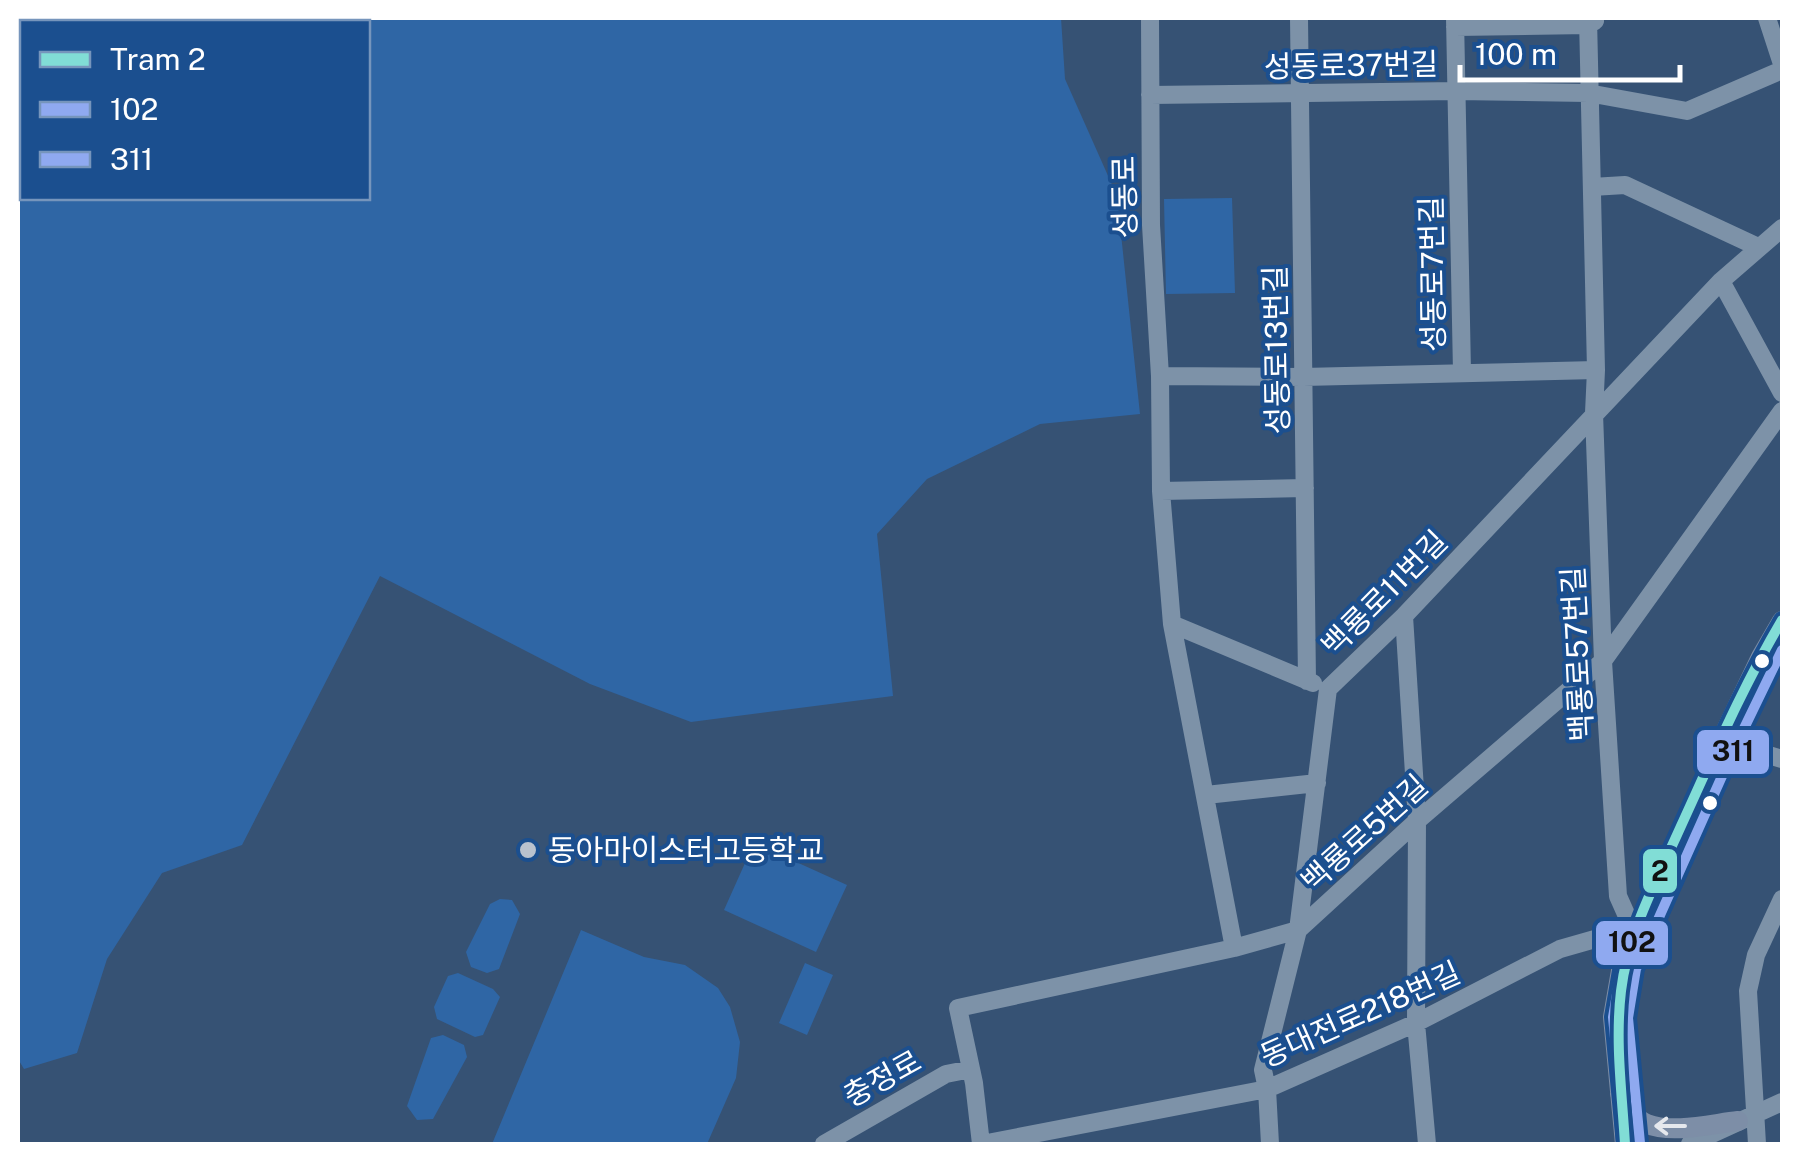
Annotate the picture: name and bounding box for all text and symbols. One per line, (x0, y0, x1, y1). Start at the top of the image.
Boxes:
legend (20, 20, 370, 200)
scale bar (1460, 20, 1680, 82)
text: 100 m (1475, 36, 1557, 72)
text: Tram 2 (110, 41, 206, 77)
street label: 성동로37번길 (1264, 45, 1438, 85)
text: 102 (110, 91, 158, 127)
text: 311 (110, 141, 153, 177)
street label: 성동로 (1105, 155, 1143, 239)
street label: 성동로7번길 (1413, 196, 1451, 352)
street label: 성동로13번길 (1257, 265, 1295, 435)
street label: 백룡로11번길 (1314, 523, 1454, 663)
street label: 백룡로57번길 (1554, 566, 1600, 742)
unlabelled marker (1752, 651, 1772, 671)
line badge: 311 (1695, 728, 1771, 776)
text: 311 (1712, 734, 1754, 767)
street label: 백룡로5번길 (1294, 767, 1434, 899)
unlabelled marker (1700, 793, 1720, 813)
place label: 동아마이스터고등학교 (548, 832, 824, 868)
marker: 동아마이스터고등학교 (517, 839, 539, 861)
line badge: 2 (1641, 847, 1679, 895)
text: 2 (1651, 854, 1669, 887)
line badge: 102 (1594, 919, 1670, 967)
text: 102 (1608, 925, 1656, 958)
street label: 동대전로218번길 (1254, 954, 1466, 1074)
street label: 충정로 (837, 1042, 927, 1114)
one-way arrow (1654, 1116, 1686, 1135)

